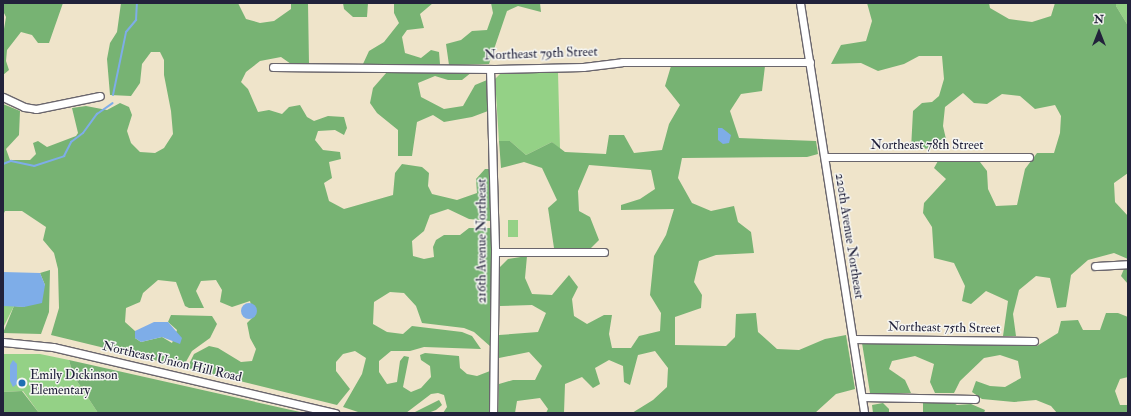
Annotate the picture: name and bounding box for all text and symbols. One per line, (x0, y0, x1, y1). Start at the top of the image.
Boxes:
north arrow (1079, 12, 1119, 52)
text: N (1094, 13, 1104, 26)
street label: Northeast 79th Street (484, 44, 598, 64)
street label: Northeast 78th Street (871, 137, 983, 153)
street label: 220th Avenue Northeast (831, 172, 867, 300)
street label: 216th Avenue Northeast (474, 179, 490, 303)
street label: Northeast 75th Street (888, 319, 1000, 337)
street label: Northeast Union Hill Road (101, 338, 243, 386)
place label: Emily Dickinson Elementary (30, 368, 118, 399)
marker: Emily Dickinson Elementary (17, 378, 27, 388)

